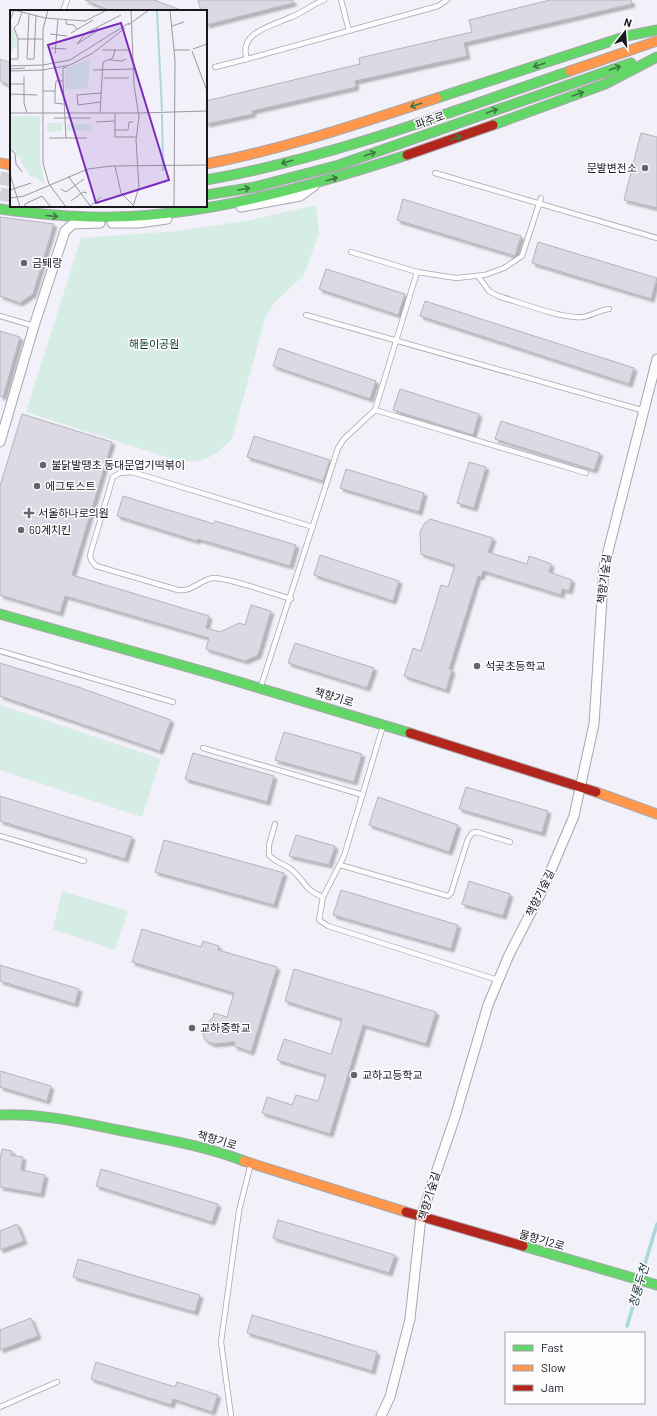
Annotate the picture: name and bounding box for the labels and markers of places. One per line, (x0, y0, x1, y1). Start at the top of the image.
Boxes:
place label: 문발변전소 (586, 161, 637, 174)
marker: 문발변전소 (640, 163, 650, 173)
place label: 금퇘랑 (32, 256, 62, 269)
marker: 금퇘랑 (19, 258, 29, 268)
place label: 불닭발땡초 동대문엽기떡볶이 (51, 458, 185, 471)
marker: 불닭발땡초 동대문엽기떡볶이 (38, 460, 48, 470)
place label: 에그토스트 (45, 479, 96, 492)
marker: 에그토스트 (32, 481, 42, 491)
place label: 서울하나로의원 (38, 506, 109, 519)
marker: 서울하나로의원 (23, 507, 35, 519)
place label: 60계치킨 (29, 523, 71, 536)
marker: 60계치킨 (16, 525, 26, 535)
place label: 석곶초등학교 (485, 659, 546, 672)
marker: 석곶초등학교 (472, 661, 482, 671)
place label: 교하중학교 (200, 1021, 251, 1034)
marker: 교하중학교 (187, 1023, 197, 1033)
place label: 교하고등학교 (362, 1068, 423, 1081)
marker: 교하고등학교 (349, 1070, 359, 1080)

